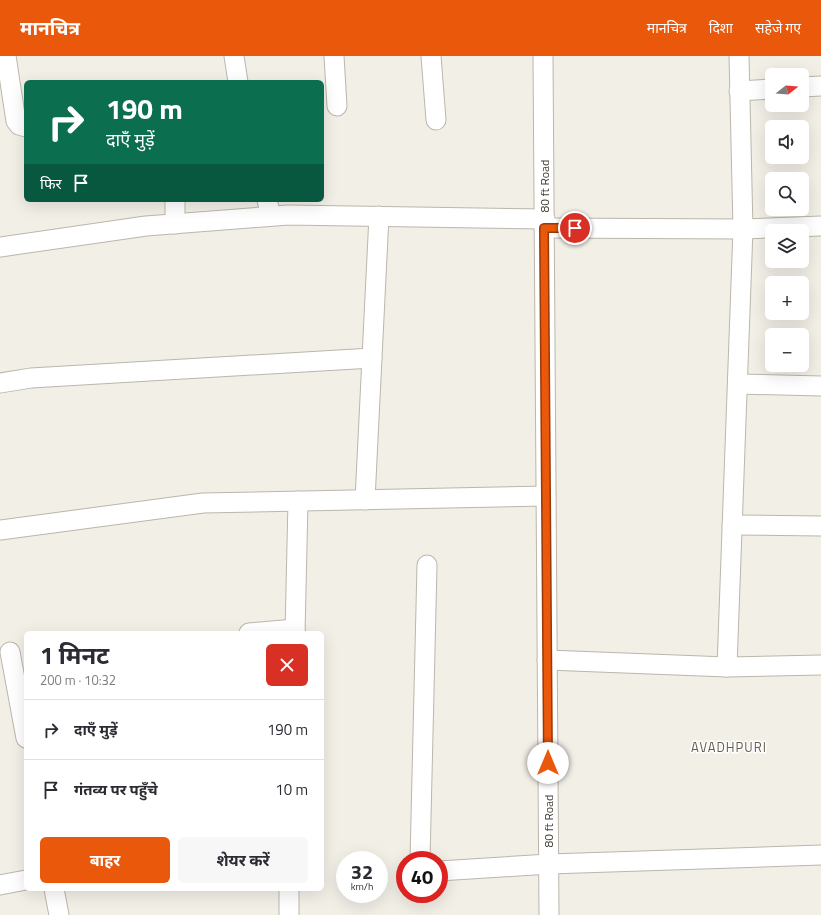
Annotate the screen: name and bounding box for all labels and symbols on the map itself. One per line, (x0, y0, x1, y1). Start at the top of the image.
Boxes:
north arrow (765, 68, 809, 112)
street label: 80 ft Road (535, 160, 554, 212)
pin (558, 211, 592, 245)
district label: AVADHPURI (691, 737, 767, 757)
position arrow (527, 742, 569, 784)
street label: 80 ft Road (539, 795, 558, 847)
speed limit sign: 40 (396, 851, 448, 903)

